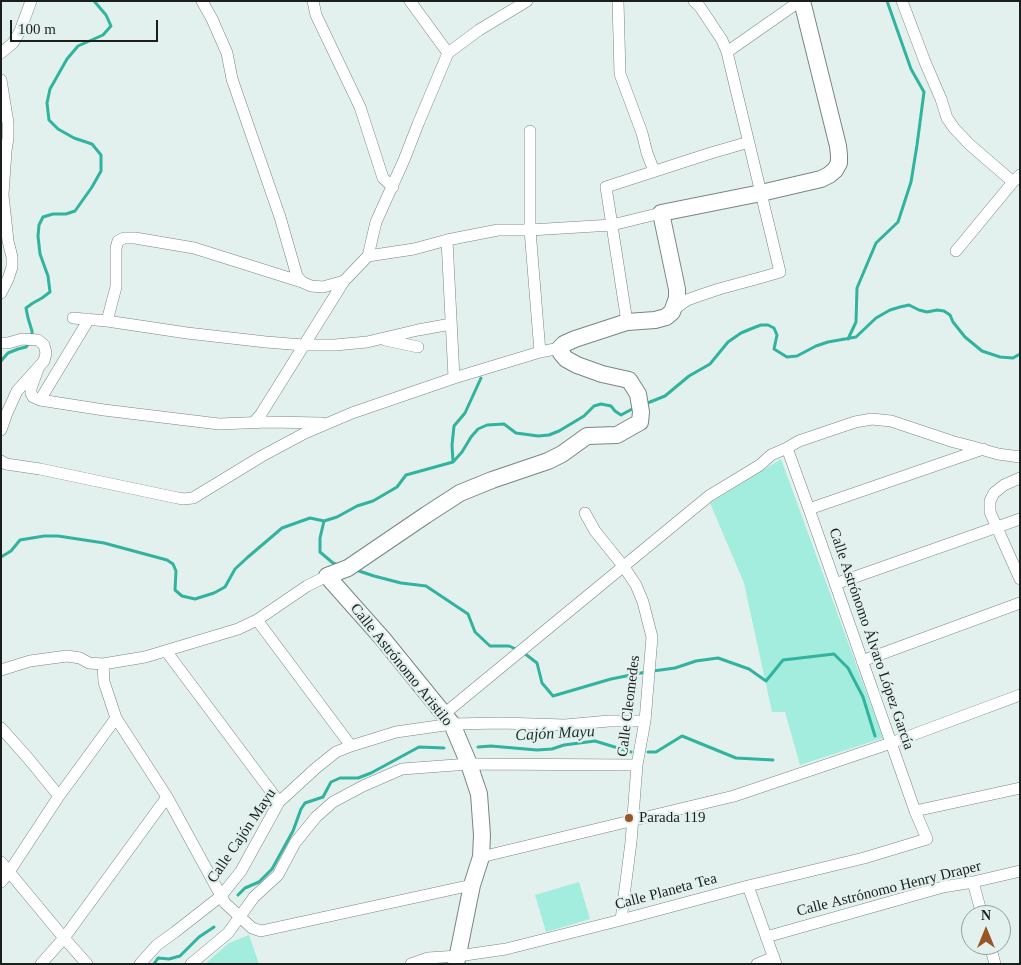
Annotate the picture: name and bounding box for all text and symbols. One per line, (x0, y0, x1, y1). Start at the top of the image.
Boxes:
scale bar (12, 10, 160, 42)
text: 100 m (18, 21, 56, 37)
street label: Calle Astrónomo Álvaro López García (825, 526, 917, 752)
street label: Calle Astrónomo Aristilo (346, 600, 456, 730)
street label: Calle Cleomedes (614, 654, 644, 758)
water label: Cajón Mayu (515, 722, 595, 746)
street label: Calle Cajón Mayu (204, 785, 280, 887)
place label: Parada 119 (639, 809, 706, 827)
marker: Parada 119 (623, 812, 635, 824)
street label: Calle Astrónomo Henry Draper (795, 857, 983, 921)
street label: Calle Planeta Tea (613, 870, 719, 914)
north arrow (961, 905, 1011, 955)
text: N (981, 908, 991, 923)

